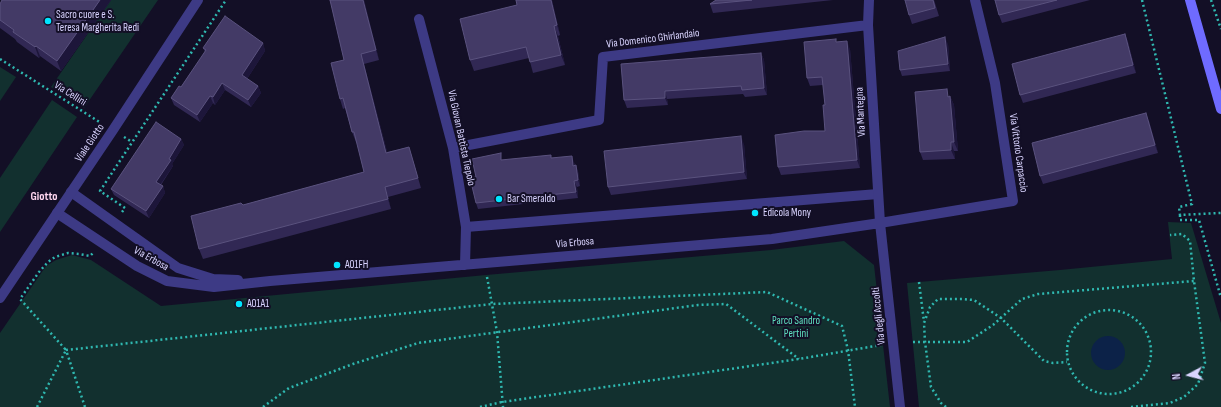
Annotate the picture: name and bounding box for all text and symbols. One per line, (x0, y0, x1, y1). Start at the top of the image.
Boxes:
place label: Sacro cuore e S. Teresa Margherita Redi (56, 8, 139, 34)
marker: Sacro cuore e S. Teresa Margherita Redi (43, 16, 53, 26)
street label: Via Domenico Ghirlandaio (606, 27, 700, 51)
street label: Via Cellini (51, 79, 89, 109)
street label: Via Mantegna (853, 87, 869, 137)
street label: Via Giovan Battista Tiepolo (444, 89, 478, 187)
street label: Via Vittorio Carpaccio (1006, 113, 1030, 193)
street label: Viale Giotto (73, 122, 107, 164)
district label: Giotto (30, 190, 58, 204)
place label: Bar Smeraldo (507, 192, 556, 206)
marker: Bar Smeraldo (494, 194, 504, 204)
place label: Edicola Mony (763, 206, 811, 220)
marker: Edicola Mony (750, 208, 760, 218)
street label: Via Erbosa (556, 235, 594, 251)
street label: Via Erbosa (131, 244, 171, 274)
place label: A01FH (345, 258, 368, 272)
marker: A01FH (332, 260, 342, 270)
street label: Via degli Accolti (869, 286, 889, 346)
place label: A01A1 (247, 297, 269, 311)
marker: A01A1 (234, 299, 244, 309)
park label: Parco Sandro Pertini (772, 314, 820, 340)
north arrow (1169, 355, 1209, 395)
text: N (1170, 373, 1183, 380)

